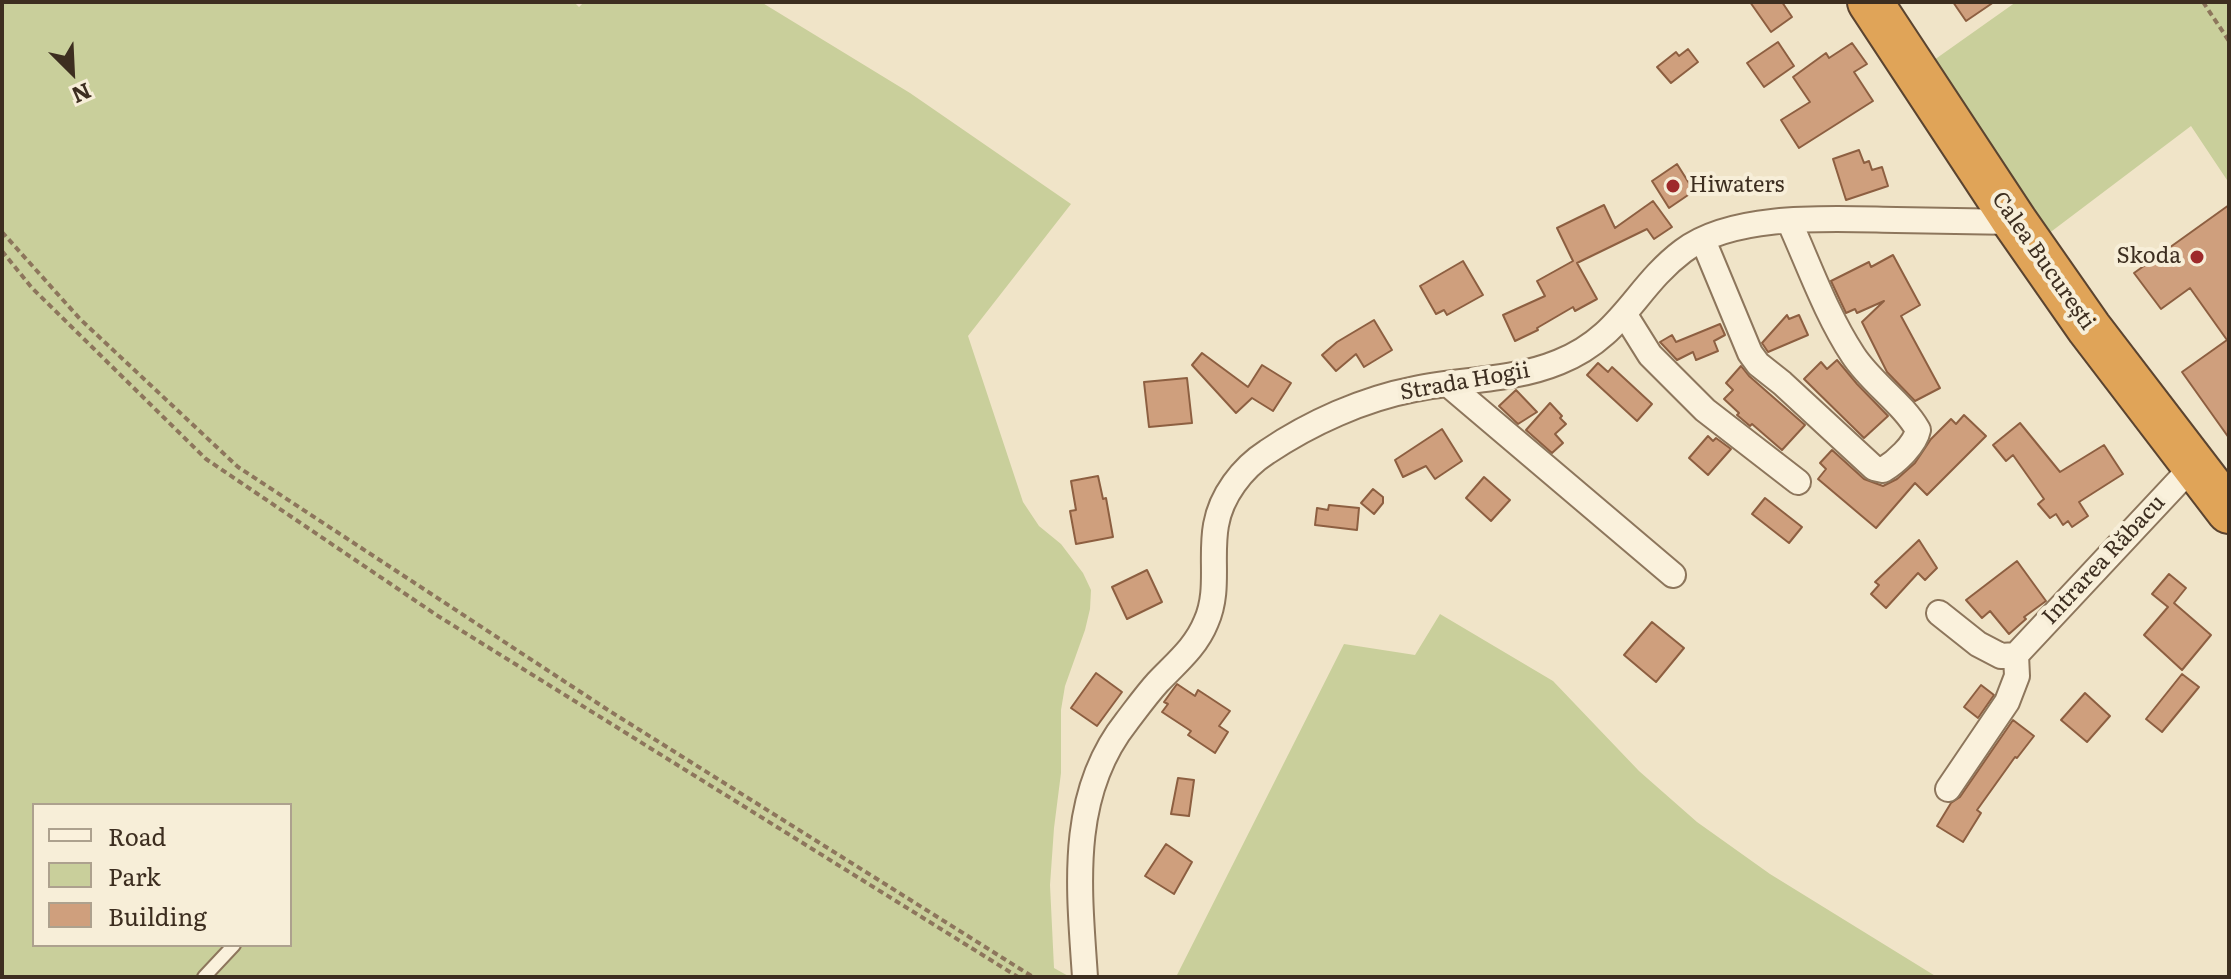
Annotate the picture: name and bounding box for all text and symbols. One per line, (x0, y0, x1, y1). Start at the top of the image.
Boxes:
north arrow (32, 32, 112, 112)
text: N (67, 76, 97, 113)
place label: Hiwaters (1689, 173, 1785, 199)
marker: Hiwaters (1664, 177, 1682, 195)
street label: Calea București (1986, 187, 2100, 335)
place label: Skoda (2116, 244, 2181, 270)
marker: Skoda (2188, 248, 2206, 266)
street label: Strada Hogii (1398, 358, 1532, 406)
street label: Intrarea Răbacu (2037, 490, 2171, 630)
legend (32, 803, 292, 947)
text: Road (108, 818, 166, 853)
text: Park (108, 858, 161, 893)
text: Building (108, 898, 207, 933)

